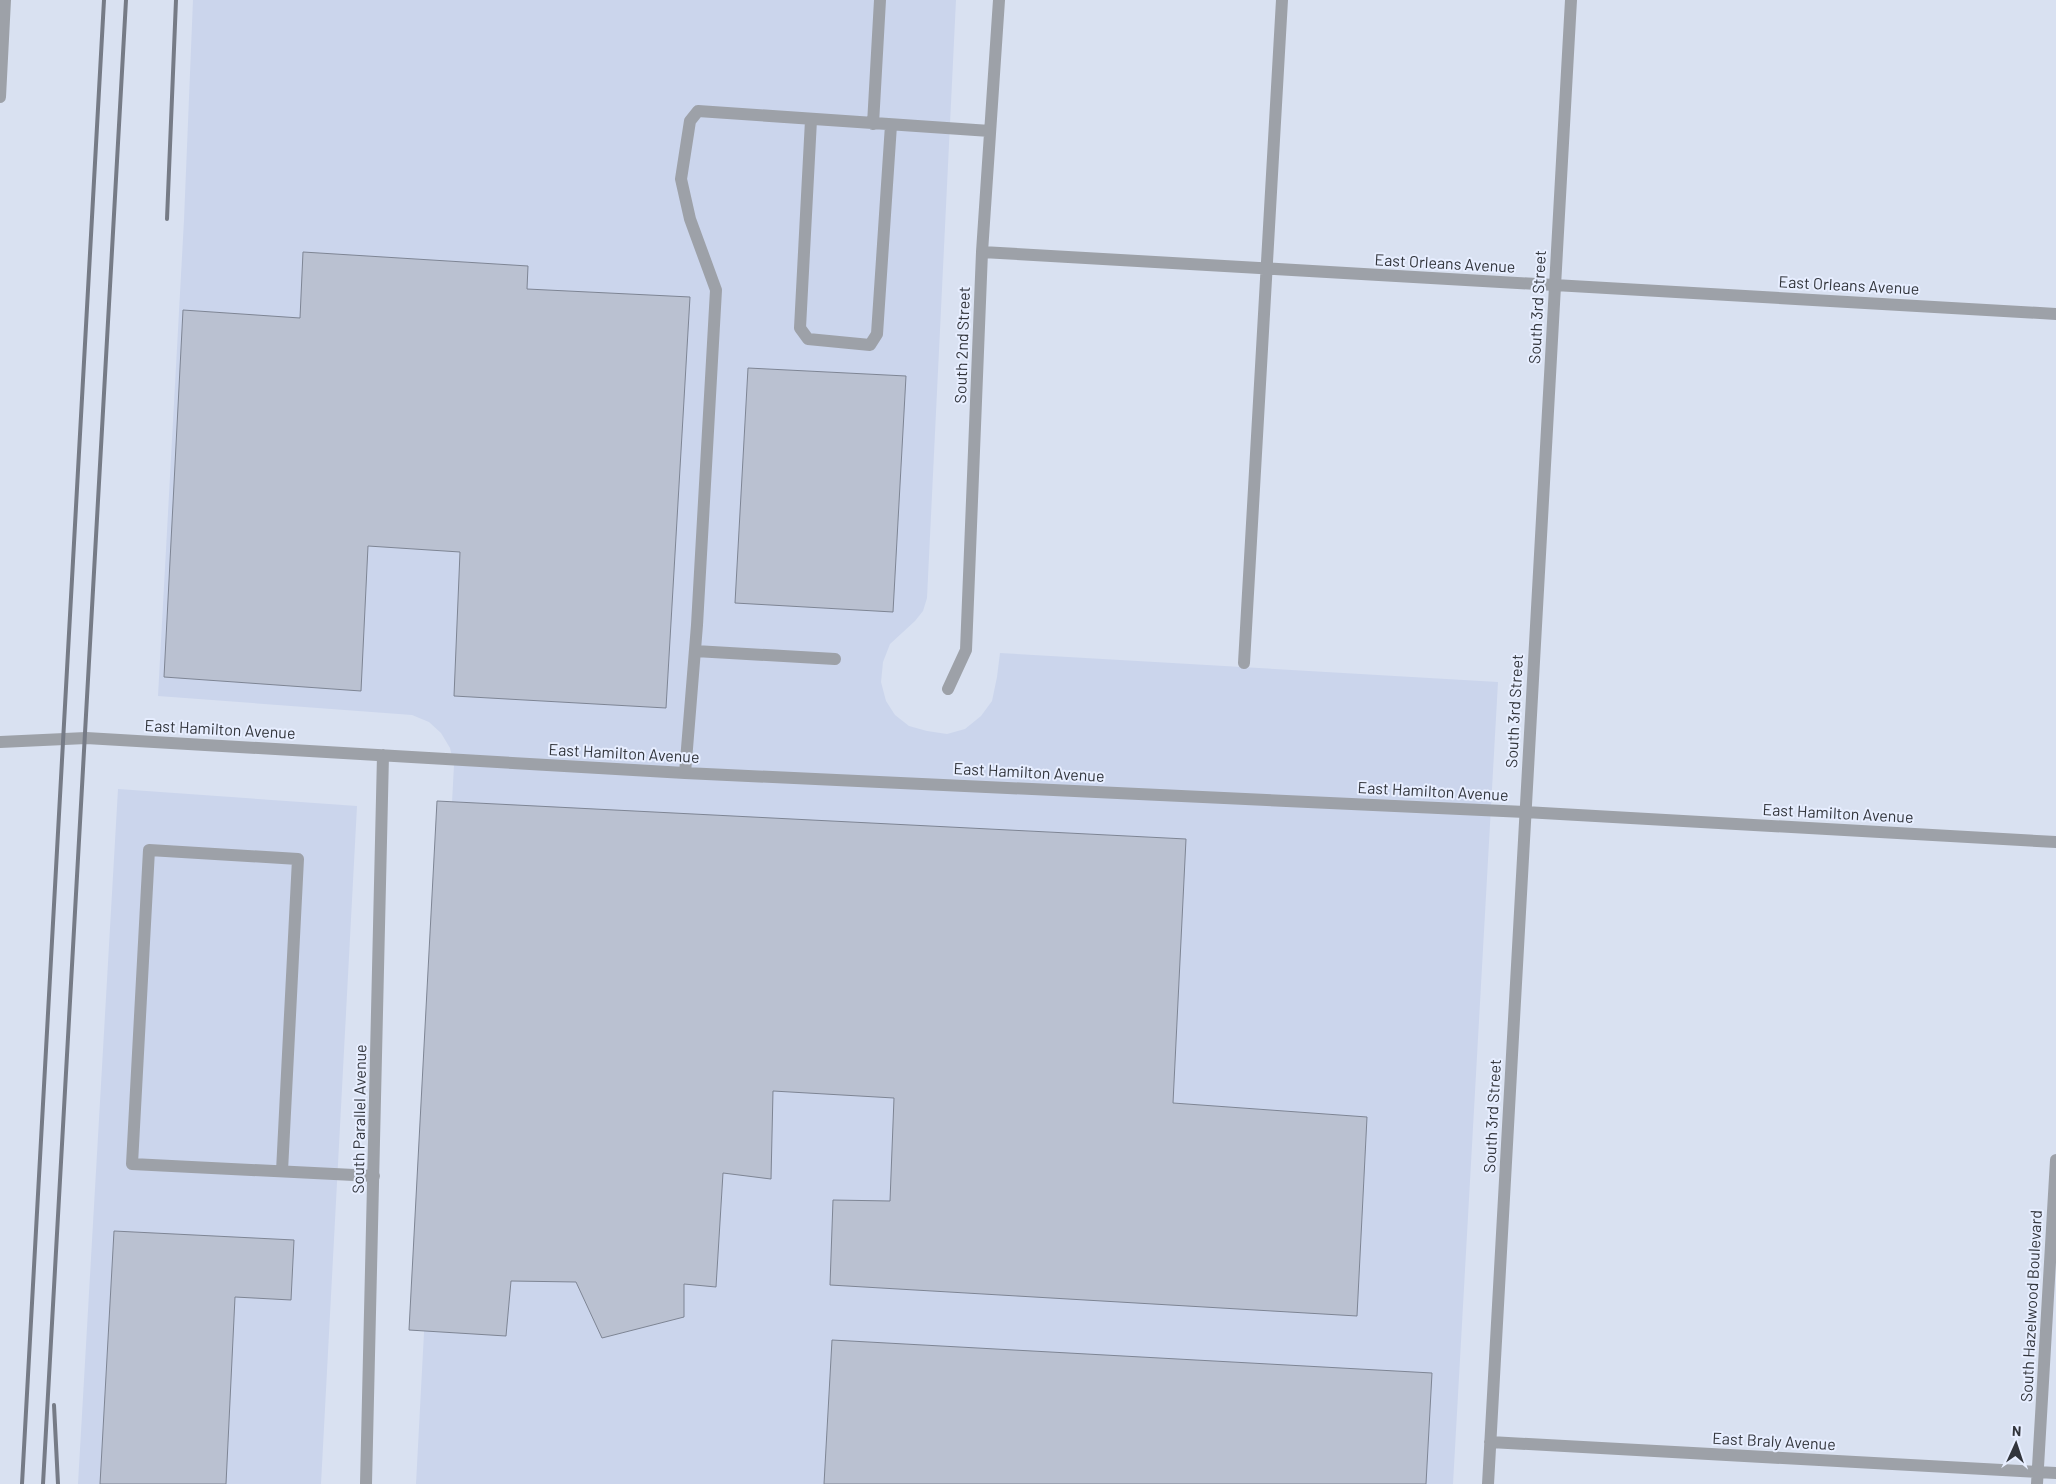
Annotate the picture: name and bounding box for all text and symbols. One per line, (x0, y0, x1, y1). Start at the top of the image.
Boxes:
street label: East Orleans Avenue (1374, 249, 1516, 276)
street label: South 3rd Street (1524, 250, 1549, 364)
street label: East Orleans Avenue (1778, 271, 1920, 298)
street label: South 2nd Street (950, 286, 973, 404)
street label: South 3rd Street (1501, 654, 1526, 768)
street label: East Hamilton Avenue (144, 715, 296, 742)
street label: East Hamilton Avenue (548, 739, 700, 766)
street label: East Hamilton Avenue (953, 758, 1105, 785)
street label: East Hamilton Avenue (1357, 777, 1509, 804)
street label: East Hamilton Avenue (1762, 799, 1914, 826)
street label: South Parallel Avenue (348, 1044, 369, 1194)
street label: South 3rd Street (1479, 1059, 1504, 1173)
street label: South Hazelwood Boulevard (2016, 1209, 2045, 1402)
north arrow (1991, 1419, 2041, 1469)
text: N (2012, 1422, 2022, 1439)
street label: East Braly Avenue (1712, 1428, 1836, 1453)

